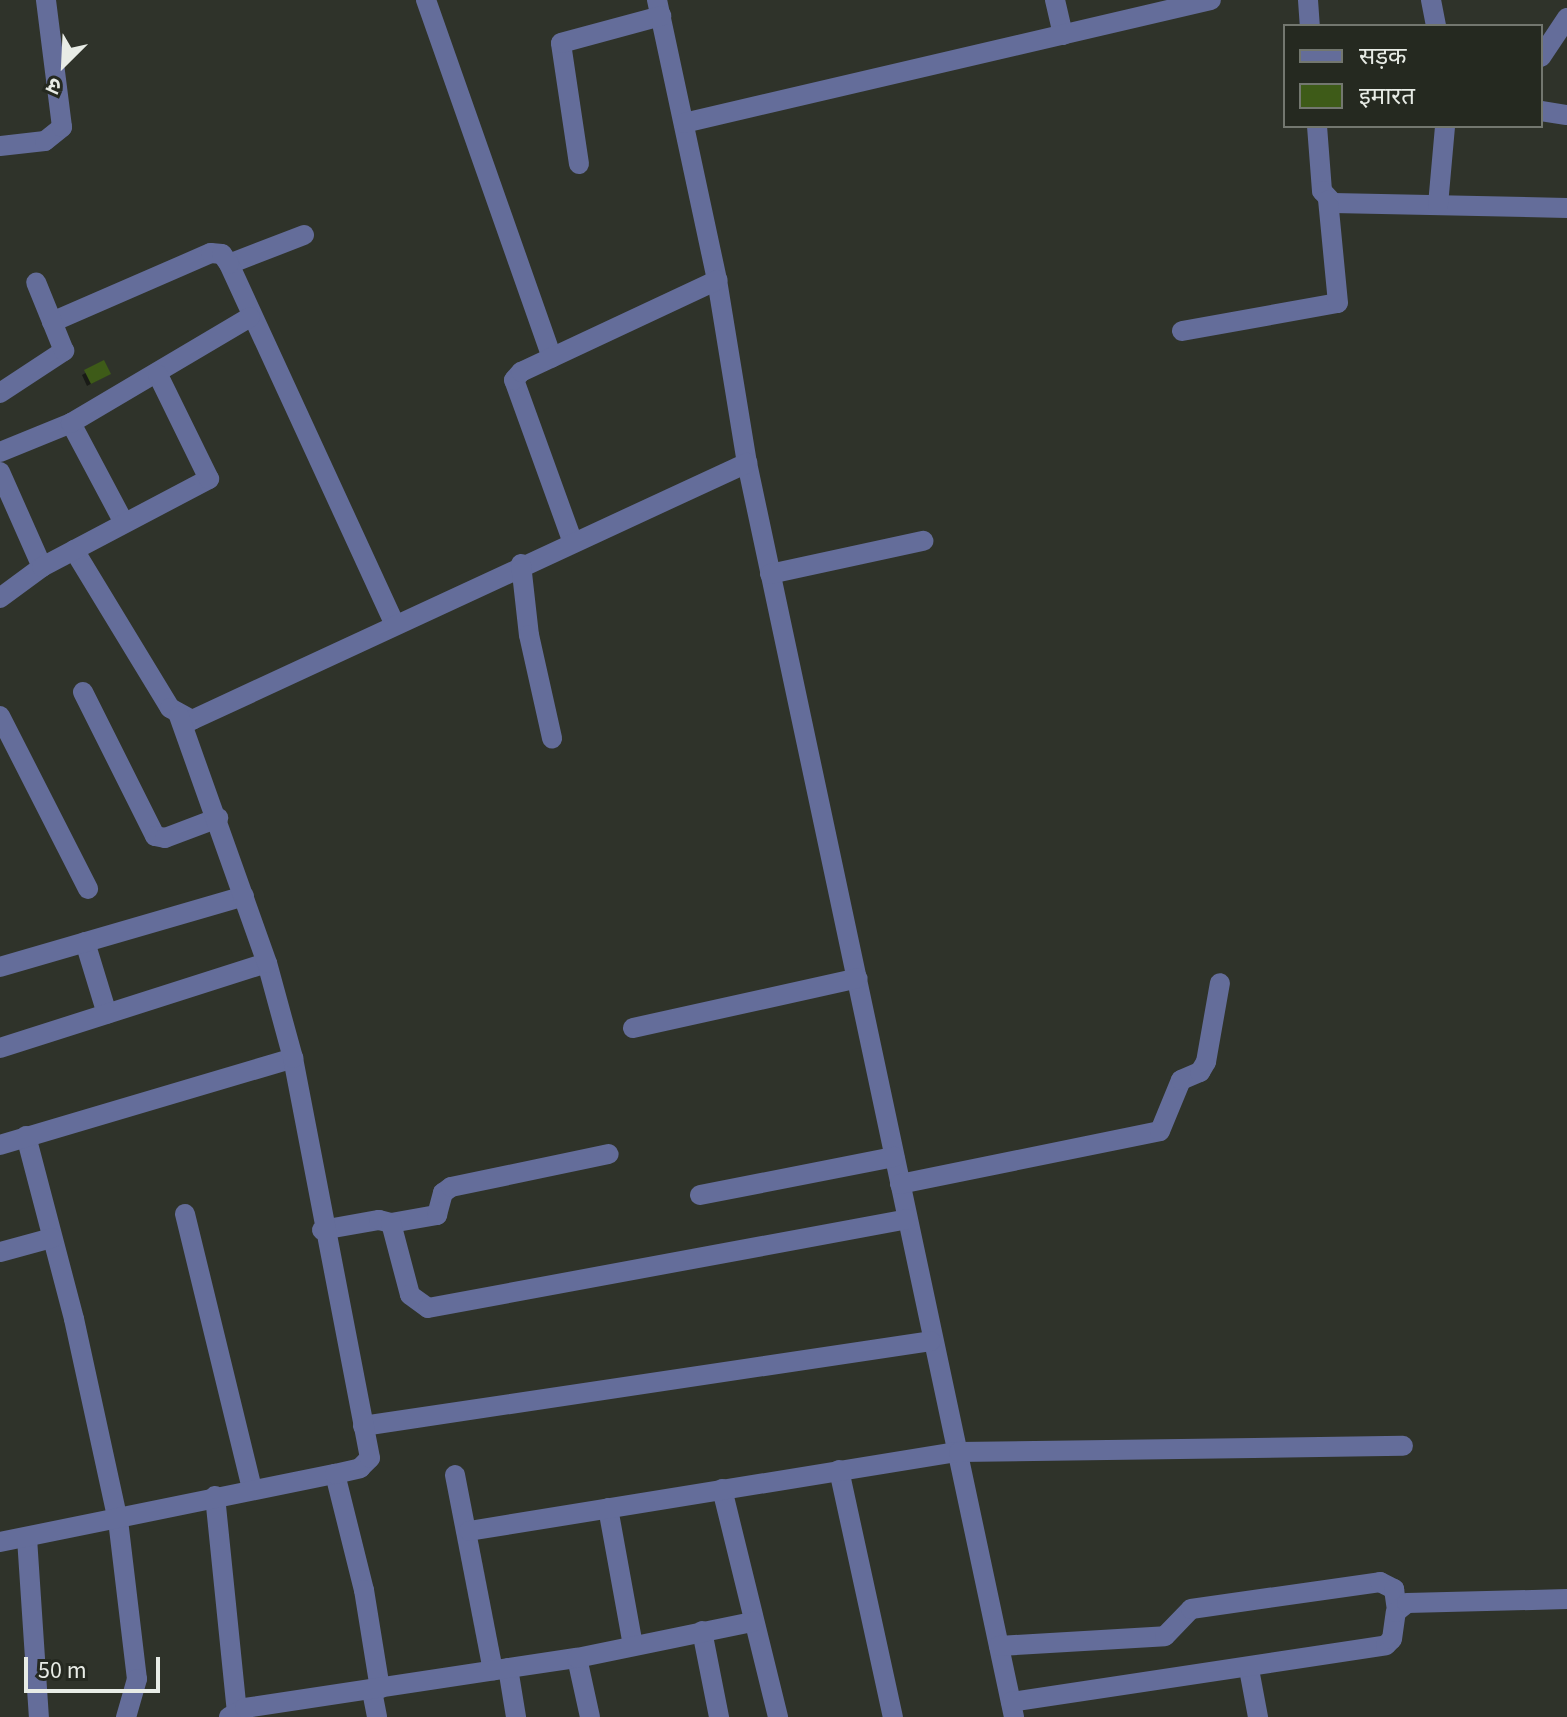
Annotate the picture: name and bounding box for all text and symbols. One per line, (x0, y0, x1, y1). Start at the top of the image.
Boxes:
north arrow (24, 24, 104, 104)
legend (1283, 24, 1543, 128)
text: सड़क (1359, 39, 1407, 74)
text: उ (42, 69, 67, 103)
text: इमारत (1359, 79, 1415, 114)
scale bar (28, 1641, 164, 1691)
text: 50 m (38, 1653, 87, 1688)

